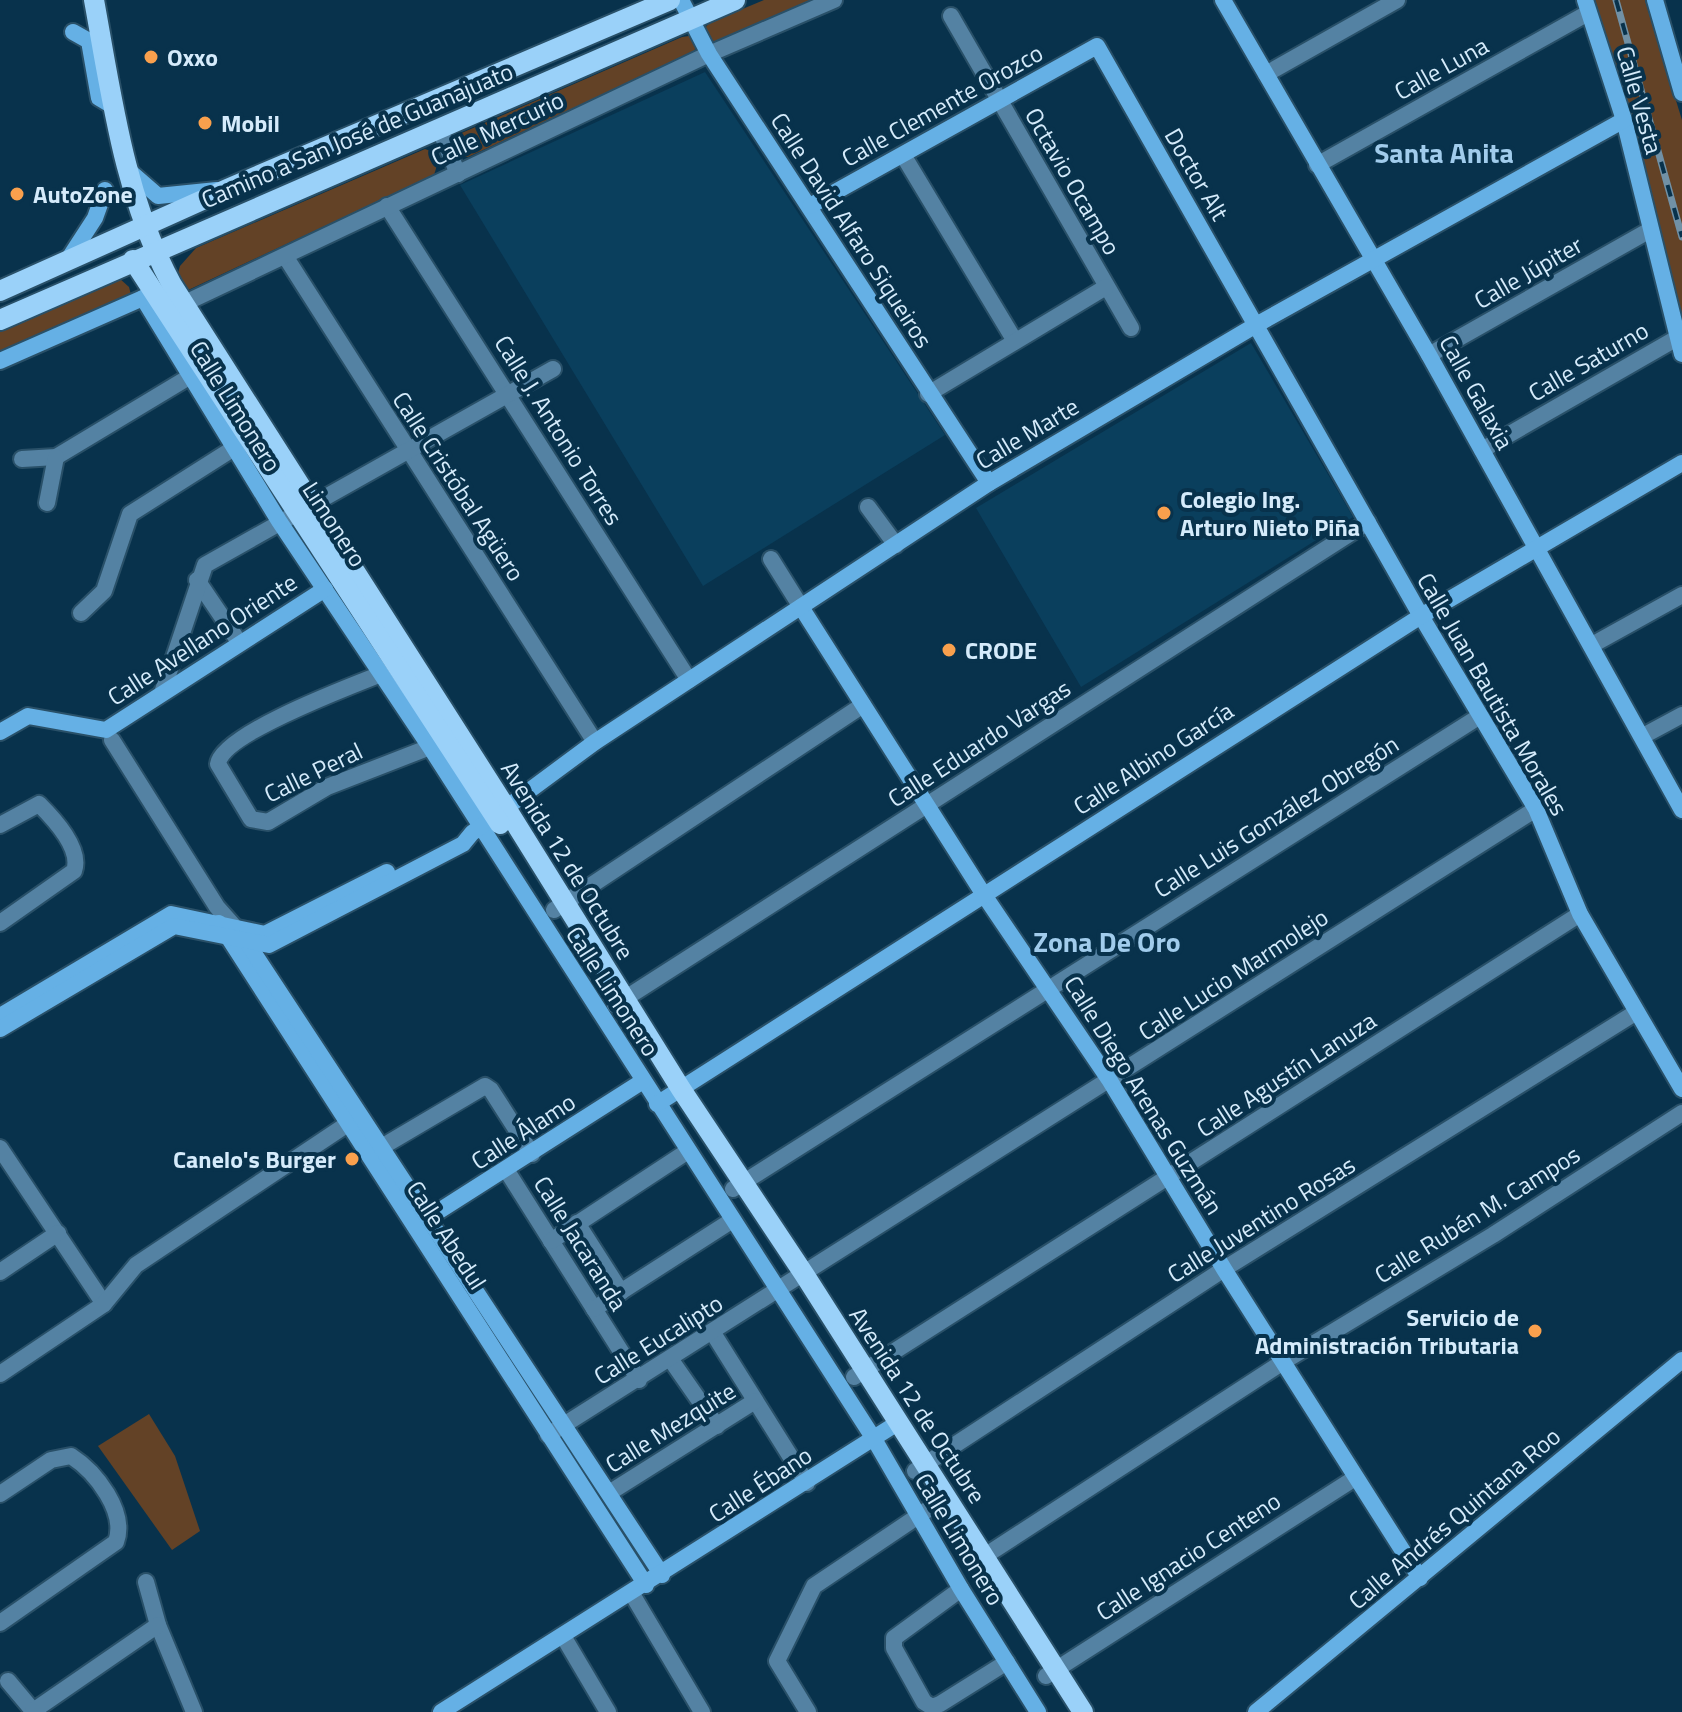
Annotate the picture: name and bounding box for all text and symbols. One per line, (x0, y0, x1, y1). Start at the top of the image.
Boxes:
street label: Calle Luna (1387, 27, 1495, 109)
street label: Calle Clemente Orozco (835, 35, 1049, 175)
place label: Oxxo (167, 39, 218, 75)
street label: Calle Vesta (1607, 42, 1673, 158)
marker: Oxxo (142, 48, 160, 66)
street label: Camino a San José de Guanajuato (196, 53, 518, 217)
street label: Calle Mercurio (424, 81, 570, 175)
street label: Octavio Ocampo (1016, 101, 1130, 261)
place label: Mobil (221, 105, 280, 141)
street label: Calle David Alfaro Siqueiros (762, 105, 942, 355)
marker: Mobil (196, 114, 214, 132)
street label: Doctor Alt (1156, 121, 1238, 227)
district label: Santa Anita (1374, 131, 1514, 174)
place label: AutoZone (33, 176, 133, 212)
marker: AutoZone (8, 185, 26, 203)
street label: Calle Júpiter (1467, 226, 1589, 318)
street label: Calle Saturno (1521, 312, 1655, 410)
street label: Calle J. Antonio Torres (486, 328, 632, 532)
street label: Calle Galaxia (1431, 328, 1523, 456)
street label: Calle Limonero (181, 333, 291, 479)
street label: Calle Cristóbal Agüero (384, 384, 534, 588)
street label: Calle Marte (969, 388, 1085, 478)
street label: Limonero (294, 474, 376, 574)
place label: Colegio Ing. Arturo Nieto Piña (1180, 481, 1360, 545)
marker: Colegio Ing. Arturo Nieto Piña (1155, 504, 1173, 522)
street label: Calle Avellano Oriente (100, 564, 304, 714)
street label: Calle Juan Bautista Morales (1409, 566, 1577, 822)
place label: CRODE (965, 632, 1037, 668)
marker: CRODE (940, 641, 958, 659)
street label: Calle Eduardo Vargas (880, 670, 1078, 816)
street label: Calle Albino García (1066, 693, 1240, 823)
street label: Calle Luis González Obregón (1146, 726, 1406, 906)
street label: Calle Peral (258, 733, 368, 811)
street label: Avenida 12 de Octubre (492, 754, 644, 966)
street label: Calle Lucio Marmolejo (1131, 899, 1335, 1049)
street label: Calle Limonero (557, 919, 669, 1063)
district label: Zona De Oro (1033, 920, 1181, 963)
street label: Calle Diego Arenas Guzmán (1056, 968, 1232, 1222)
street label: Calle Agustín Lanuza (1189, 1002, 1383, 1146)
street label: Calle Álamo (464, 1084, 582, 1178)
street label: Calle Rubén M. Campos (1367, 1136, 1587, 1292)
place label: Canelo's Burger (173, 1141, 336, 1177)
street label: Calle Juventino Rosas (1160, 1147, 1362, 1291)
marker: Canelo's Burger (343, 1150, 361, 1168)
street label: Calle Jacaranda (525, 1169, 637, 1317)
street label: Calle Abedul (398, 1173, 496, 1297)
street label: Calle Eucalipto (586, 1285, 730, 1393)
place label: Servicio de Administración Tributaria (1255, 1299, 1519, 1363)
street label: Avenida 12 de Octubre (841, 1300, 995, 1510)
marker: Servicio de Administración Tributaria (1526, 1322, 1544, 1340)
street label: Calle Mezquite (598, 1373, 742, 1481)
street label: Calle Andrés Quintana Roo (1340, 1418, 1568, 1618)
street label: Calle Ébano (701, 1437, 819, 1531)
street label: Calle Limonero (906, 1466, 1014, 1612)
street label: Calle Ignacio Centeno (1088, 1483, 1288, 1629)

